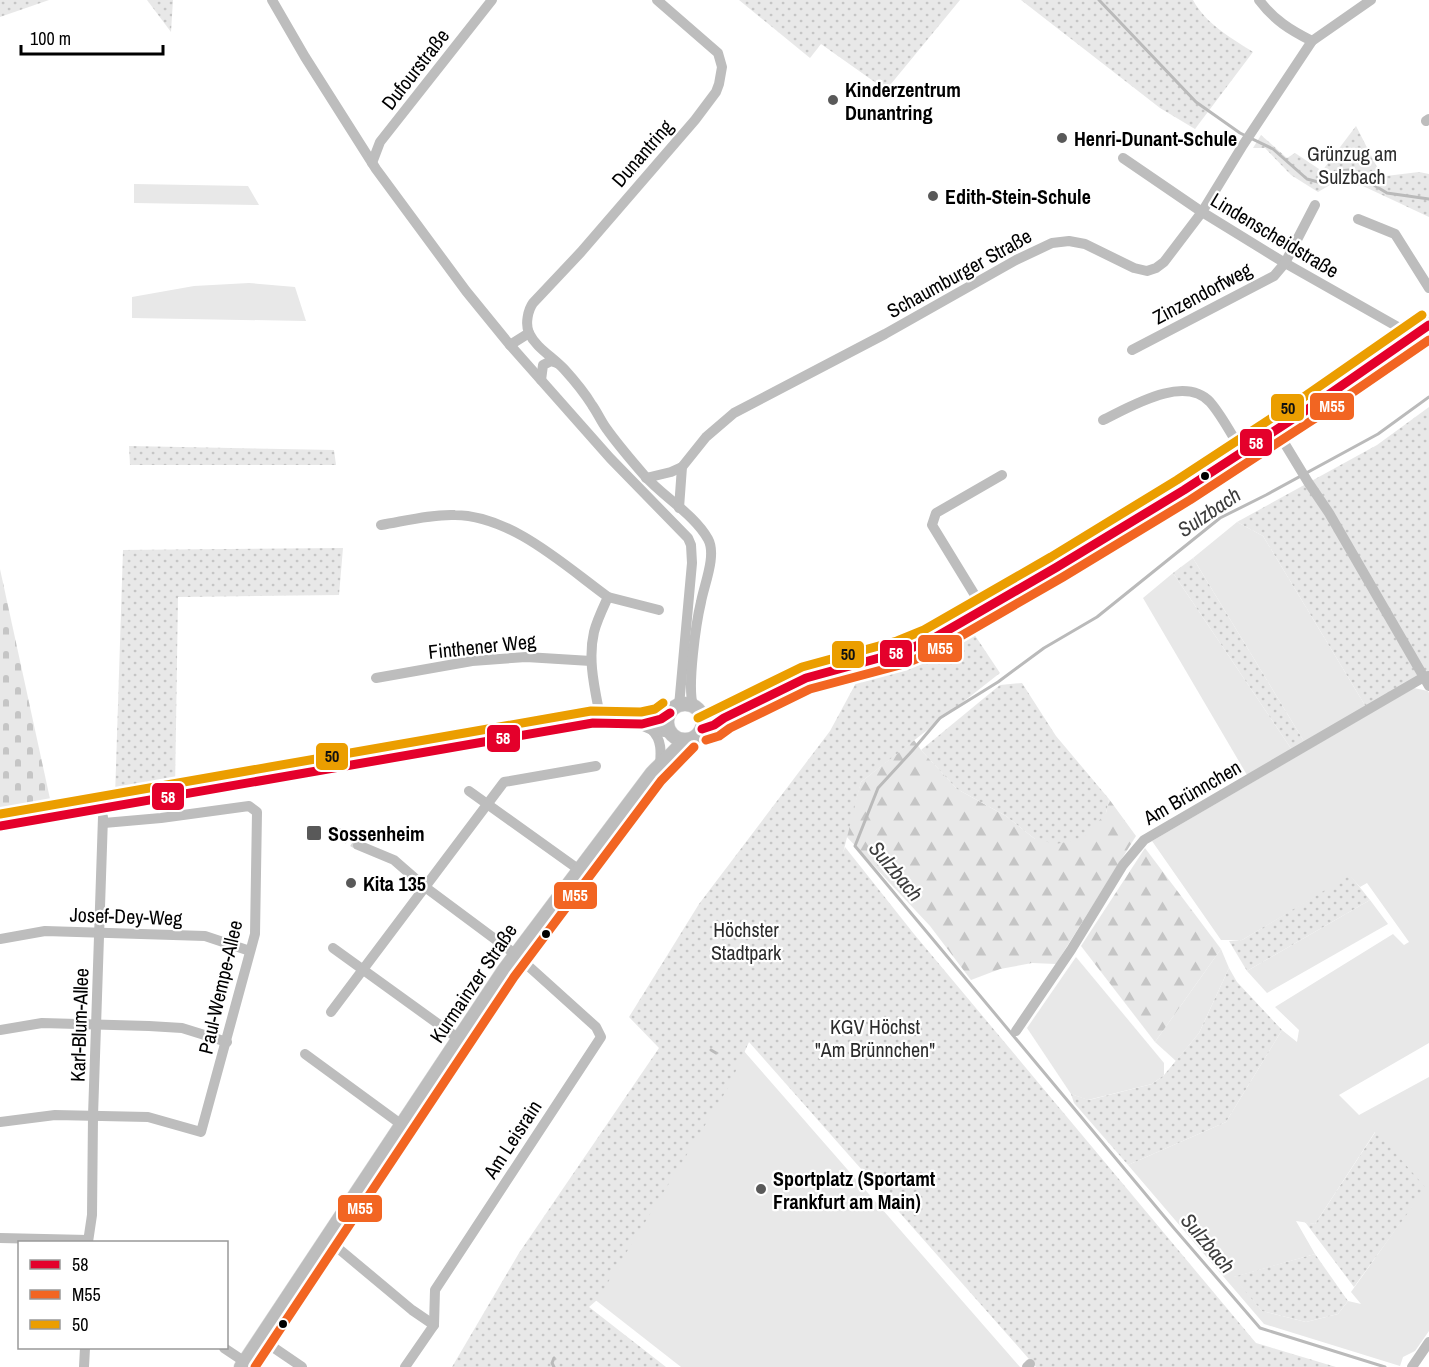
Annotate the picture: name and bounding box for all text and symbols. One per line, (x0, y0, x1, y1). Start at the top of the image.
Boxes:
scale bar (21, 18, 164, 56)
street label: Dufourstraße (375, 23, 455, 115)
text: 100 m (30, 26, 71, 51)
place label: Kinderzentrum Dunantring (845, 76, 961, 126)
marker: Kinderzentrum Dunantring (826, 93, 840, 107)
street label: Dunantring (605, 114, 679, 192)
place label: Henri-Dunant-Schule (1074, 125, 1237, 152)
marker: Henri-Dunant-Schule (1055, 131, 1069, 145)
park label: Grünzug am Sulzbach (1307, 140, 1397, 190)
place label: Edith-Stein-Schule (945, 183, 1091, 210)
street label: Lindenscheidstraße (1206, 186, 1344, 284)
marker: Edith-Stein-Schule (926, 189, 940, 203)
street label: Schaumburger Straße (882, 222, 1036, 324)
street label: Zinzendorfweg (1148, 256, 1256, 330)
line badge: M55 (1309, 392, 1355, 421)
line badge: 50 (1270, 393, 1305, 422)
text: M55 (1319, 395, 1345, 417)
text: 50 (1281, 397, 1295, 419)
line badge: 58 (1239, 428, 1273, 457)
text: 58 (1249, 432, 1263, 454)
unlabelled marker (1199, 470, 1211, 482)
water label: Sulzbach (1172, 480, 1246, 544)
street label: Finthener Weg (427, 627, 537, 665)
line badge: M55 (917, 634, 963, 663)
text: M55 (927, 637, 953, 659)
line badge: 58 (879, 639, 913, 668)
line badge: 50 (831, 640, 865, 669)
text: 58 (889, 642, 903, 664)
text: 50 (841, 643, 855, 665)
line badge: 58 (486, 724, 521, 753)
text: 58 (496, 727, 510, 749)
line badge: 50 (315, 742, 349, 771)
text: 50 (325, 745, 339, 767)
street label: Am Brünnchen (1137, 753, 1246, 831)
line badge: 58 (151, 782, 185, 811)
text: 58 (161, 786, 175, 808)
place label: Sossenheim (328, 820, 425, 847)
marker: Sossenheim (305, 824, 323, 842)
water label: Sulzbach (862, 835, 930, 907)
place label: Kita 135 (363, 870, 426, 897)
marker: Kita 135 (344, 876, 358, 890)
line badge: M55 (553, 881, 598, 910)
text: M55 (562, 884, 588, 906)
street label: Josef-Dey-Weg (69, 901, 183, 931)
park label: Höchster Stadtpark (711, 916, 782, 966)
street label: Paul-Wempe-Allee (192, 918, 248, 1056)
street label: Kurmainzer Straße (423, 918, 523, 1048)
unlabelled marker (540, 928, 552, 940)
street label: Karl-Blum-Allee (64, 968, 94, 1082)
park label: KGV Höchst "Am Brünnchen" (815, 1013, 935, 1063)
street label: Am Leisrain (476, 1095, 547, 1184)
place label: Sportplatz (Sportamt Frankfurt am Main) (773, 1165, 936, 1215)
marker: Sportplatz (Sportamt Frankfurt am Main) (754, 1182, 768, 1196)
line badge: M55 (337, 1194, 383, 1223)
text: M55 (347, 1197, 373, 1219)
water label: Sulzbach (1174, 1207, 1242, 1279)
legend (18, 1241, 228, 1349)
text: 58 (72, 1252, 88, 1277)
text: M55 (72, 1282, 101, 1307)
text: 50 (72, 1312, 88, 1337)
unlabelled marker (277, 1318, 289, 1330)

